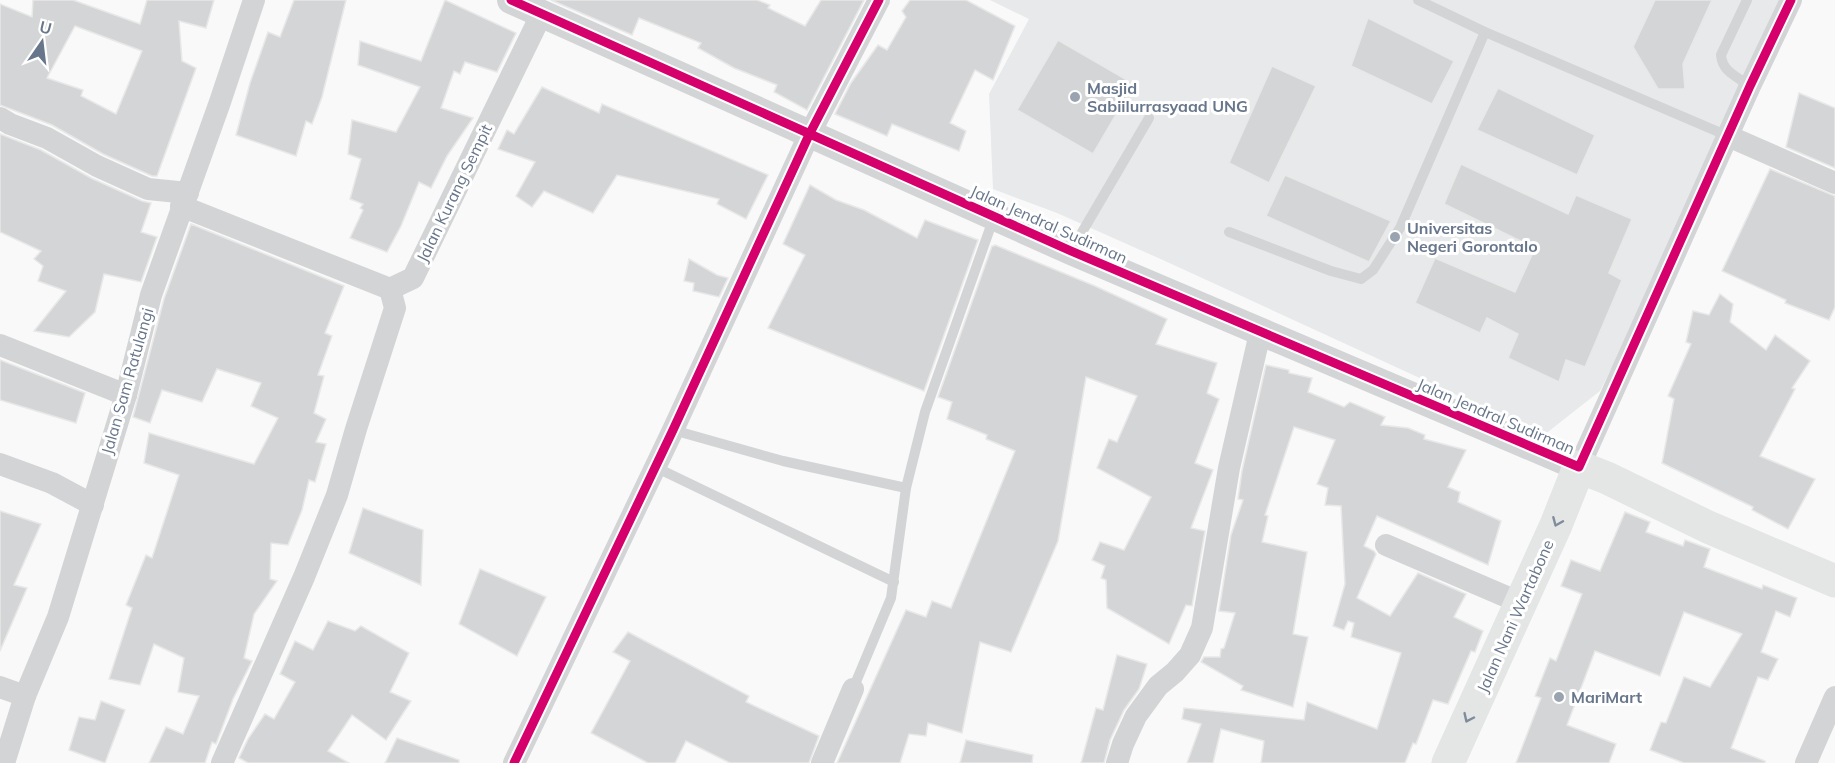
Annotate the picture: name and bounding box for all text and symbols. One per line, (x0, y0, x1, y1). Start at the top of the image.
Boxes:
north arrow (12, 12, 72, 72)
text: U (37, 16, 54, 39)
place label: Masjid Sabiilurrasyaad UNG (1087, 78, 1248, 116)
marker: Masjid Sabiilurrasyaad UNG (1068, 90, 1082, 104)
street label: Jalan Kurang Sempit (412, 120, 496, 265)
street label: Jalan Jendral Sudirman (967, 180, 1131, 268)
place label: Universitas Negeri Gorontalo (1407, 218, 1538, 256)
marker: Universitas Negeri Gorontalo (1388, 230, 1402, 244)
street label: Jalan Sam Ratulangi (97, 306, 157, 456)
street label: Jalan Jendral Sudirman (1414, 374, 1578, 458)
one-way arrow (1552, 515, 1564, 526)
street label: Jalan Nani Wartabone (1472, 536, 1558, 696)
place label: MariMart (1571, 687, 1642, 707)
marker: MariMart (1552, 690, 1566, 704)
one-way arrow (1463, 712, 1475, 723)

